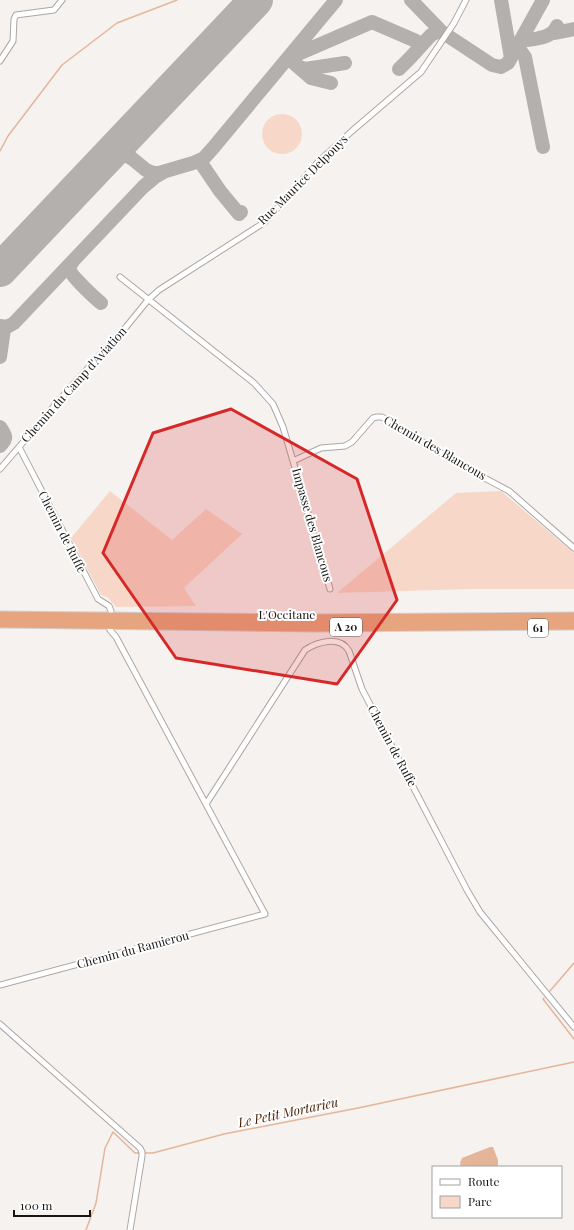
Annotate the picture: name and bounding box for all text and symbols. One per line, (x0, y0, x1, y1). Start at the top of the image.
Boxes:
street label: Rue Maurice Delpouys (254, 131, 351, 228)
street label: Chemin du Camp d'Aviation (17, 323, 130, 446)
street label: Chemin des Blancous (381, 411, 490, 483)
street label: Impasse des Blancous (289, 466, 337, 583)
street label: Chemin de Ruffe (35, 488, 90, 575)
street label: L'Occitane (259, 606, 315, 622)
road number: A 20 (330, 618, 362, 636)
road number: 61 (528, 619, 548, 637)
street label: Chemin de Ruffe (365, 702, 421, 789)
street label: Chemin du Ramierou (75, 926, 191, 972)
water label: Le Petit Mortarieu (235, 1093, 340, 1131)
legend (432, 1166, 562, 1218)
text: Route (468, 1173, 500, 1189)
scale bar (14, 1192, 90, 1218)
text: Parc (468, 1193, 492, 1209)
text: 100 m (20, 1197, 53, 1213)

